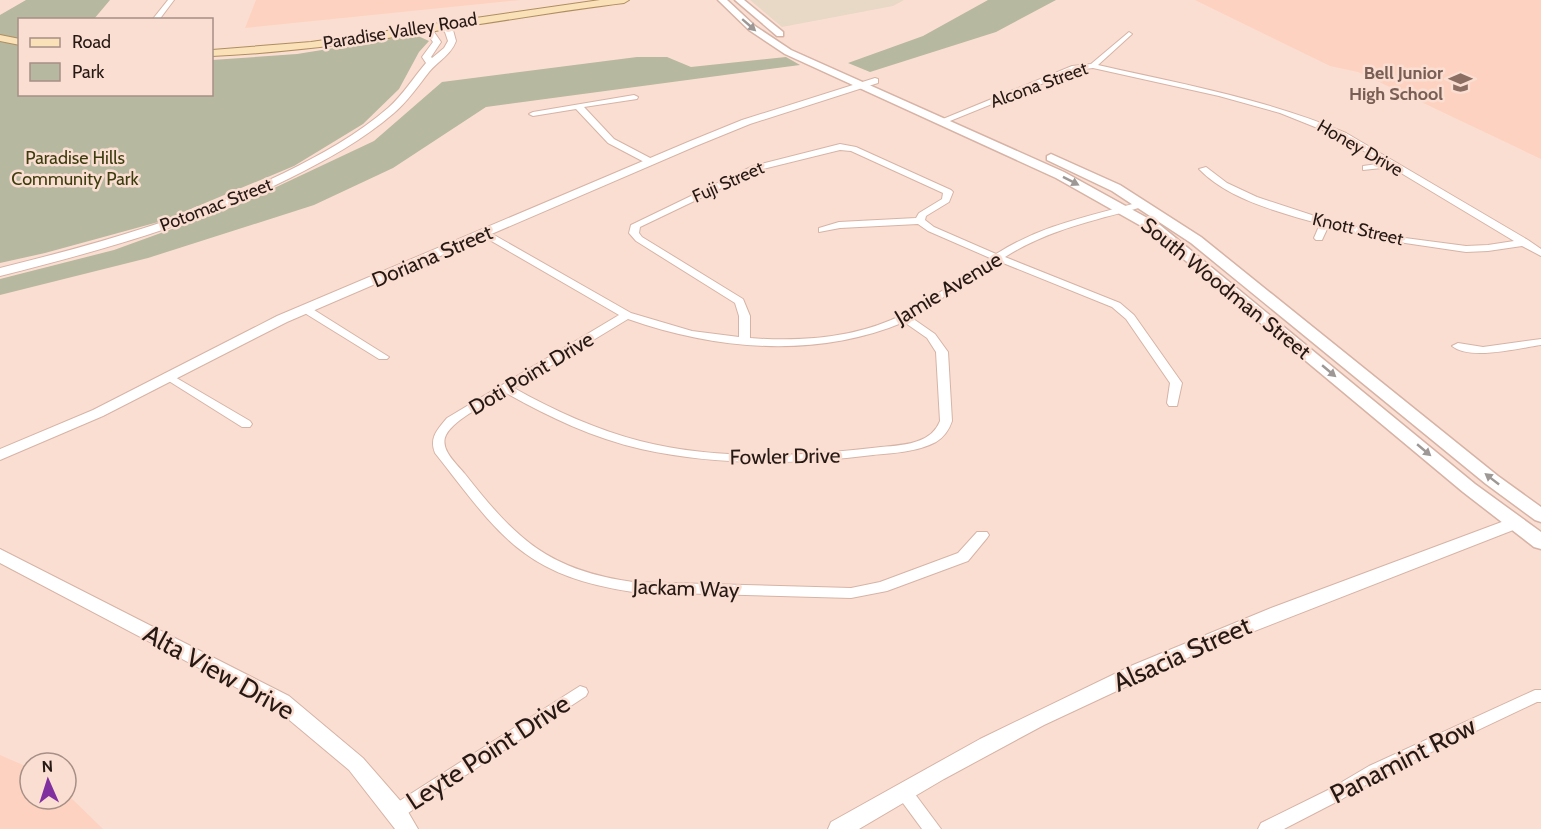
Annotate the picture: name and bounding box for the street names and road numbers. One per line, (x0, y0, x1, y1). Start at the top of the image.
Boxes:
street label: Paradise Valley Road (321, 8, 479, 54)
street label: Alcona Street (987, 57, 1091, 113)
street label: Honey Drive (1313, 115, 1407, 181)
street label: Fuji Street (689, 156, 767, 208)
street label: Potomac Street (157, 173, 275, 237)
street label: Knott Street (1310, 208, 1406, 250)
street label: South Woodman Street (1136, 212, 1316, 364)
street label: Doriana Street (368, 219, 496, 293)
street label: Jamie Avenue (889, 246, 1006, 330)
street label: Doti Point Drive (464, 326, 598, 420)
street label: Fowler Drive (729, 443, 841, 469)
street label: Jackam Way (631, 574, 740, 602)
street label: Alsacia Street (1108, 609, 1256, 699)
street label: Alta View Drive (138, 617, 300, 727)
street label: Leyte Point Drive (400, 687, 576, 817)
street label: Panamint Row (1325, 709, 1481, 810)

